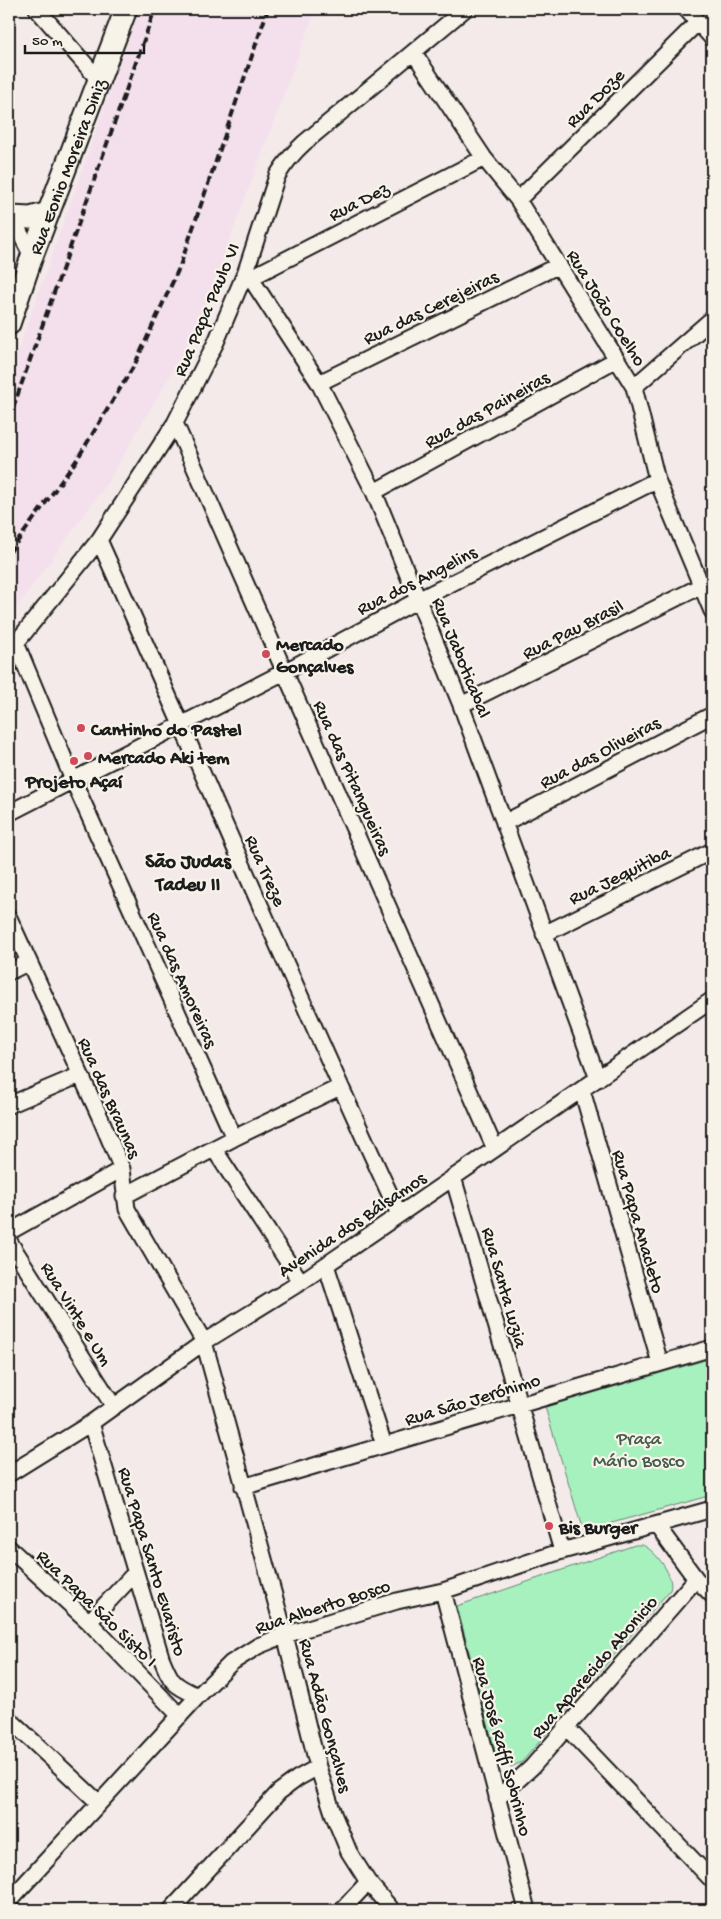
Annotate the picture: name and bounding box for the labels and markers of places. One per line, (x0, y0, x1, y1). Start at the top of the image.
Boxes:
place label: Mercado Gonçalves (276, 635, 354, 680)
marker: Mercado Gonçalves (260, 648, 272, 660)
place label: Cantinho do Pastel (90, 720, 242, 743)
marker: Cantinho do Pastel (75, 722, 87, 734)
place label: Mercado Aki tem (98, 748, 230, 771)
marker: Mercado Aki tem (82, 750, 94, 762)
marker: Projeto Açaí (68, 755, 80, 767)
place label: Projeto Açaí (25, 772, 123, 795)
place label: Bis Burger (558, 1518, 639, 1541)
marker: Bis Burger (543, 1520, 555, 1532)

